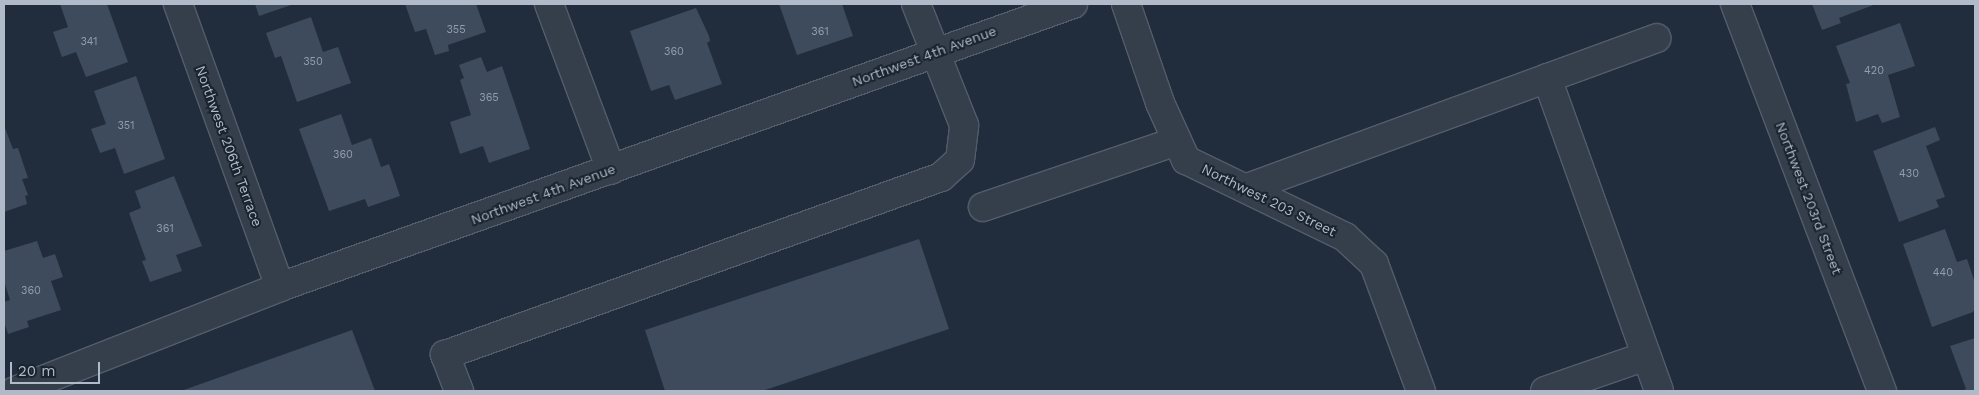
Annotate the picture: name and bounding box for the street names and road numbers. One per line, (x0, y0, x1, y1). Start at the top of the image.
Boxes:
street label: Northwest 4th Avenue (849, 22, 999, 90)
street label: Northwest 206th Terrace (192, 63, 266, 229)
street label: Northwest 203rd Street (1772, 119, 1846, 277)
street label: Northwest 4th Avenue (468, 160, 618, 228)
street label: Northwest 203 Street (1199, 160, 1339, 240)

